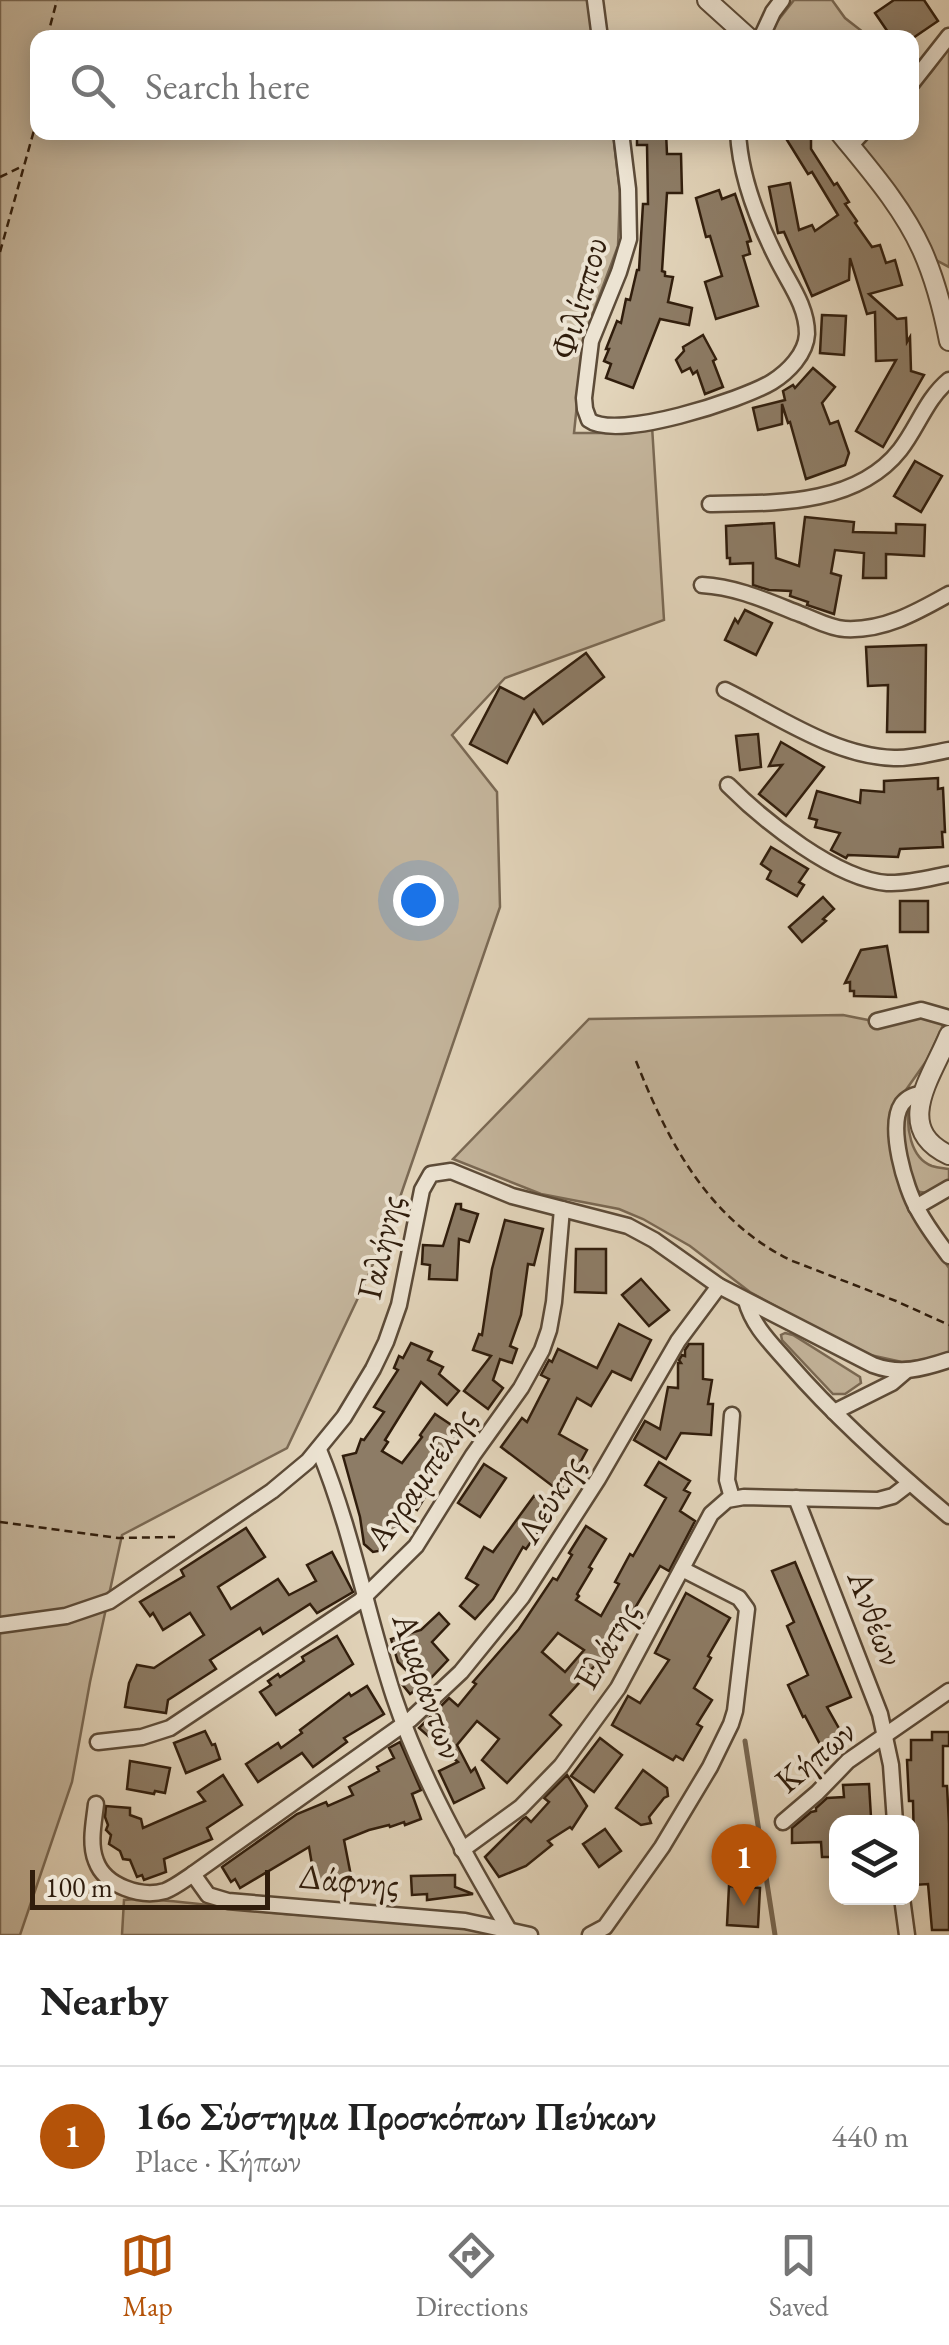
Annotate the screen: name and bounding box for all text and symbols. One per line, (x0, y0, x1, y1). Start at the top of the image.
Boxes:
search box (30, 30, 919, 140)
icon: search (65, 58, 120, 113)
text: Search here (145, 61, 310, 110)
street label: Φιλίππου (540, 232, 617, 364)
your location (393, 875, 444, 926)
street label: Γαλήνης (346, 1191, 413, 1303)
street label: Αγραμπέλης (354, 1398, 485, 1558)
street label: Λεύκης (505, 1446, 594, 1552)
street label: Ανθέων (837, 1563, 915, 1672)
street label: Ελάτης (562, 1593, 649, 1697)
street label: Αμαράντων (382, 1606, 474, 1765)
street label: Κήπων (765, 1709, 864, 1802)
map controls (829, 1815, 919, 1905)
button: layers (829, 1815, 919, 1905)
pin: 1 (712, 1824, 776, 1906)
street label: Δάφνης (297, 1853, 401, 1906)
scale bar (30, 1865, 270, 1910)
text: 100 m (45, 1869, 113, 1905)
text: Nearby (40, 1973, 169, 2028)
text: 16ο Σύστημα Προσκόπων Πεύκων (135, 2091, 656, 2140)
text: 1 (64, 2115, 81, 2157)
text: 440 m (832, 2115, 909, 2157)
text: Place · Κήπων (135, 2140, 301, 2182)
tab: Map (120, 2228, 175, 2324)
tab: Directions (416, 2228, 528, 2324)
tab: Saved (769, 2228, 829, 2324)

